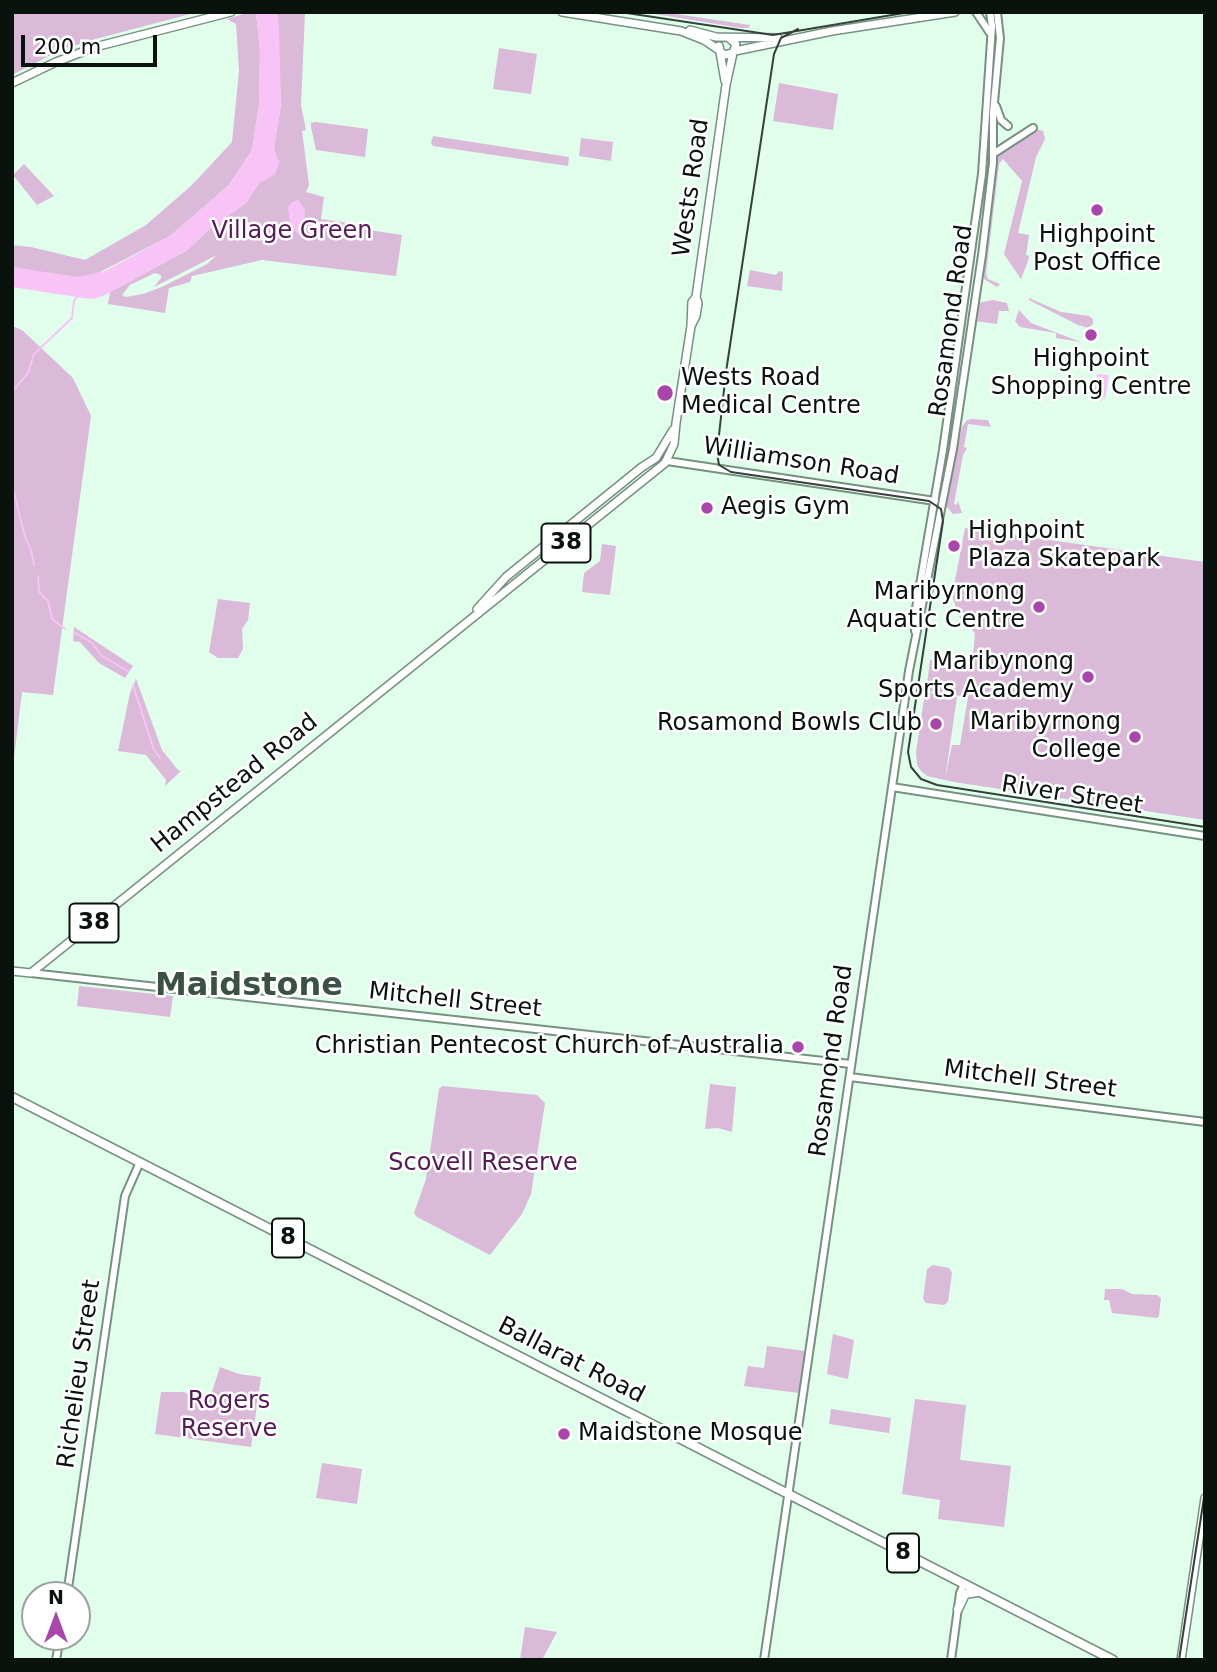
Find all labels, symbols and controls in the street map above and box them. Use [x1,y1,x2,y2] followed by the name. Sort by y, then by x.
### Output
[24,21,161,65] scale bar
[34,35,101,59] text: 200 m
[668,117,716,259] street label: Wests Road
[1089,202,1105,218] marker: Highpoint Post Office
[212,218,372,246] park label: Village Green
[1033,222,1161,278] place label: Highpoint Post Office
[924,223,980,419] street label: Rosamond Road
[1083,327,1099,343] marker: Highpoint Shopping Centre
[991,346,1191,402] place label: Highpoint Shopping Centre
[681,365,861,421] place label: Wests Road Medical Centre
[655,383,675,403] marker: Wests Road Medical Centre
[701,432,901,492] street label: Williamson Road
[721,494,850,522] place label: Aegis Gym
[699,500,715,516] marker: Aegis Gym
[968,518,1160,574] place label: Highpoint Plaza Skatepark
[542,524,590,562] road number: 38
[946,538,962,554] marker: Highpoint Plaza Skatepark
[847,579,1025,635] place label: Maribyrnong Aquatic Centre
[1031,599,1047,615] marker: Maribyrnong Aquatic Centre
[878,649,1074,705] place label: Maribynong Sports Academy
[1080,669,1096,685] marker: Maribynong Sports Academy
[146,708,324,860] street label: Hampstead Road
[970,709,1121,765] place label: Maribyrnong College
[657,710,922,738] place label: Rosamond Bowls Club
[928,716,944,732] marker: Rosamond Bowls Club
[1127,729,1143,745] marker: Maribyrnong College
[999,771,1145,821] street label: River Street
[70,904,119,942] road number: 38
[804,963,860,1159] street label: Rosamond Road
[155,968,343,1006] district label: Maidstone
[367,978,543,1024] street label: Mitchell Street
[315,1033,784,1061] place label: Christian Pentecost Church of Australia
[790,1039,806,1055] marker: Christian Pentecost Church of Australia
[942,1055,1118,1105] street label: Mitchell Street
[388,1150,578,1178] park label: Scovell Reserve
[272,1218,304,1258] road number: 8
[52,1278,108,1470] street label: Richelieu Street
[493,1312,649,1410] street label: Ballarat Road
[181,1388,277,1444] park label: Rogers Reserve
[578,1420,803,1448] place label: Maidstone Mosque
[556,1426,572,1442] marker: Maidstone Mosque
[887,1534,919,1572] road number: 8
[21,1581,91,1651] north arrow
[48,1586,64,1608] text: N

